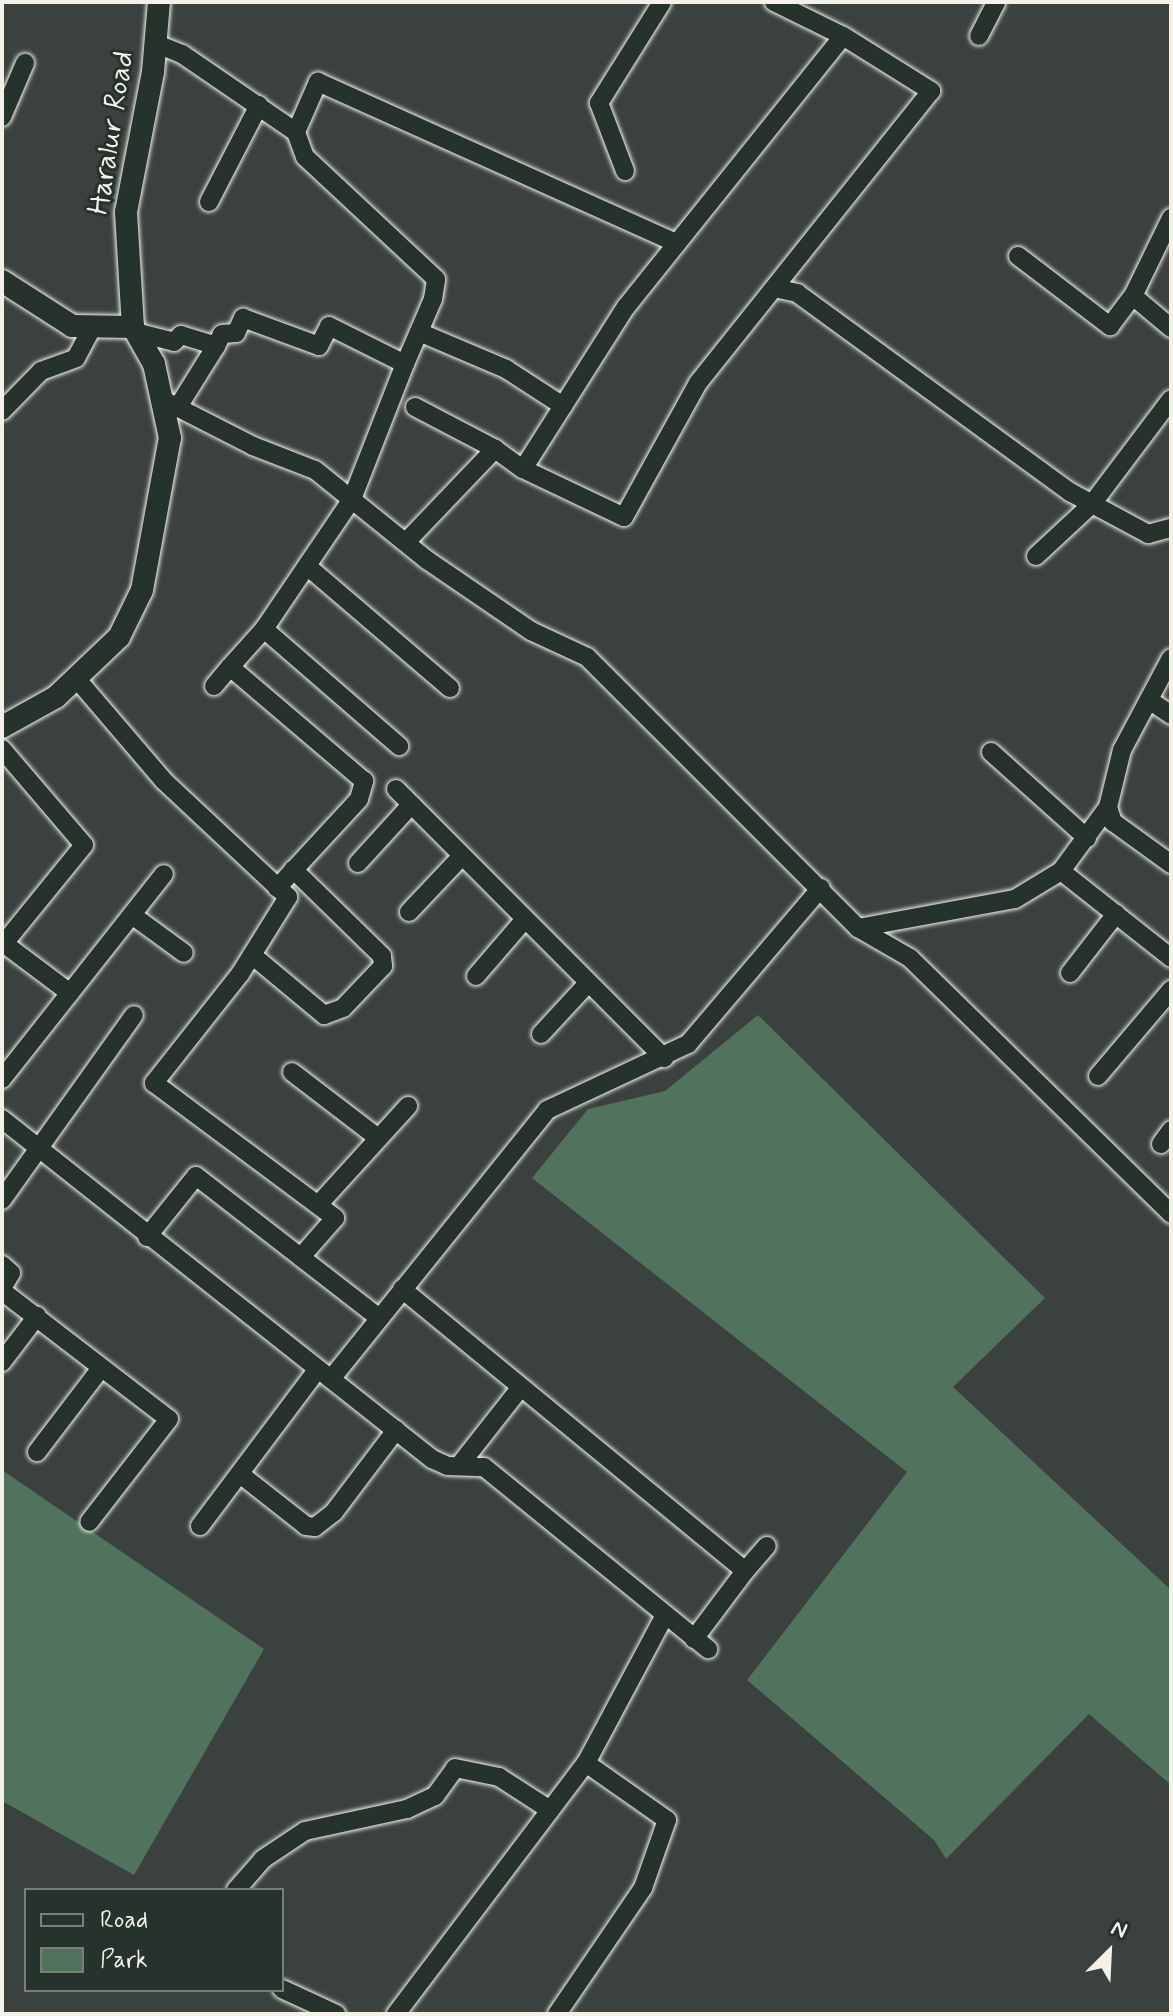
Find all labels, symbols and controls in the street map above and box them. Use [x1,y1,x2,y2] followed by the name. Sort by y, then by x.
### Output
[81,48,143,218] street label: Haralur Road
[24,1888,284,1992] legend
[100,1905,148,1936] text: Road
[1069,1912,1149,1992] north arrow
[1106,1914,1131,1946] text: N
[100,1945,148,1976] text: Park

